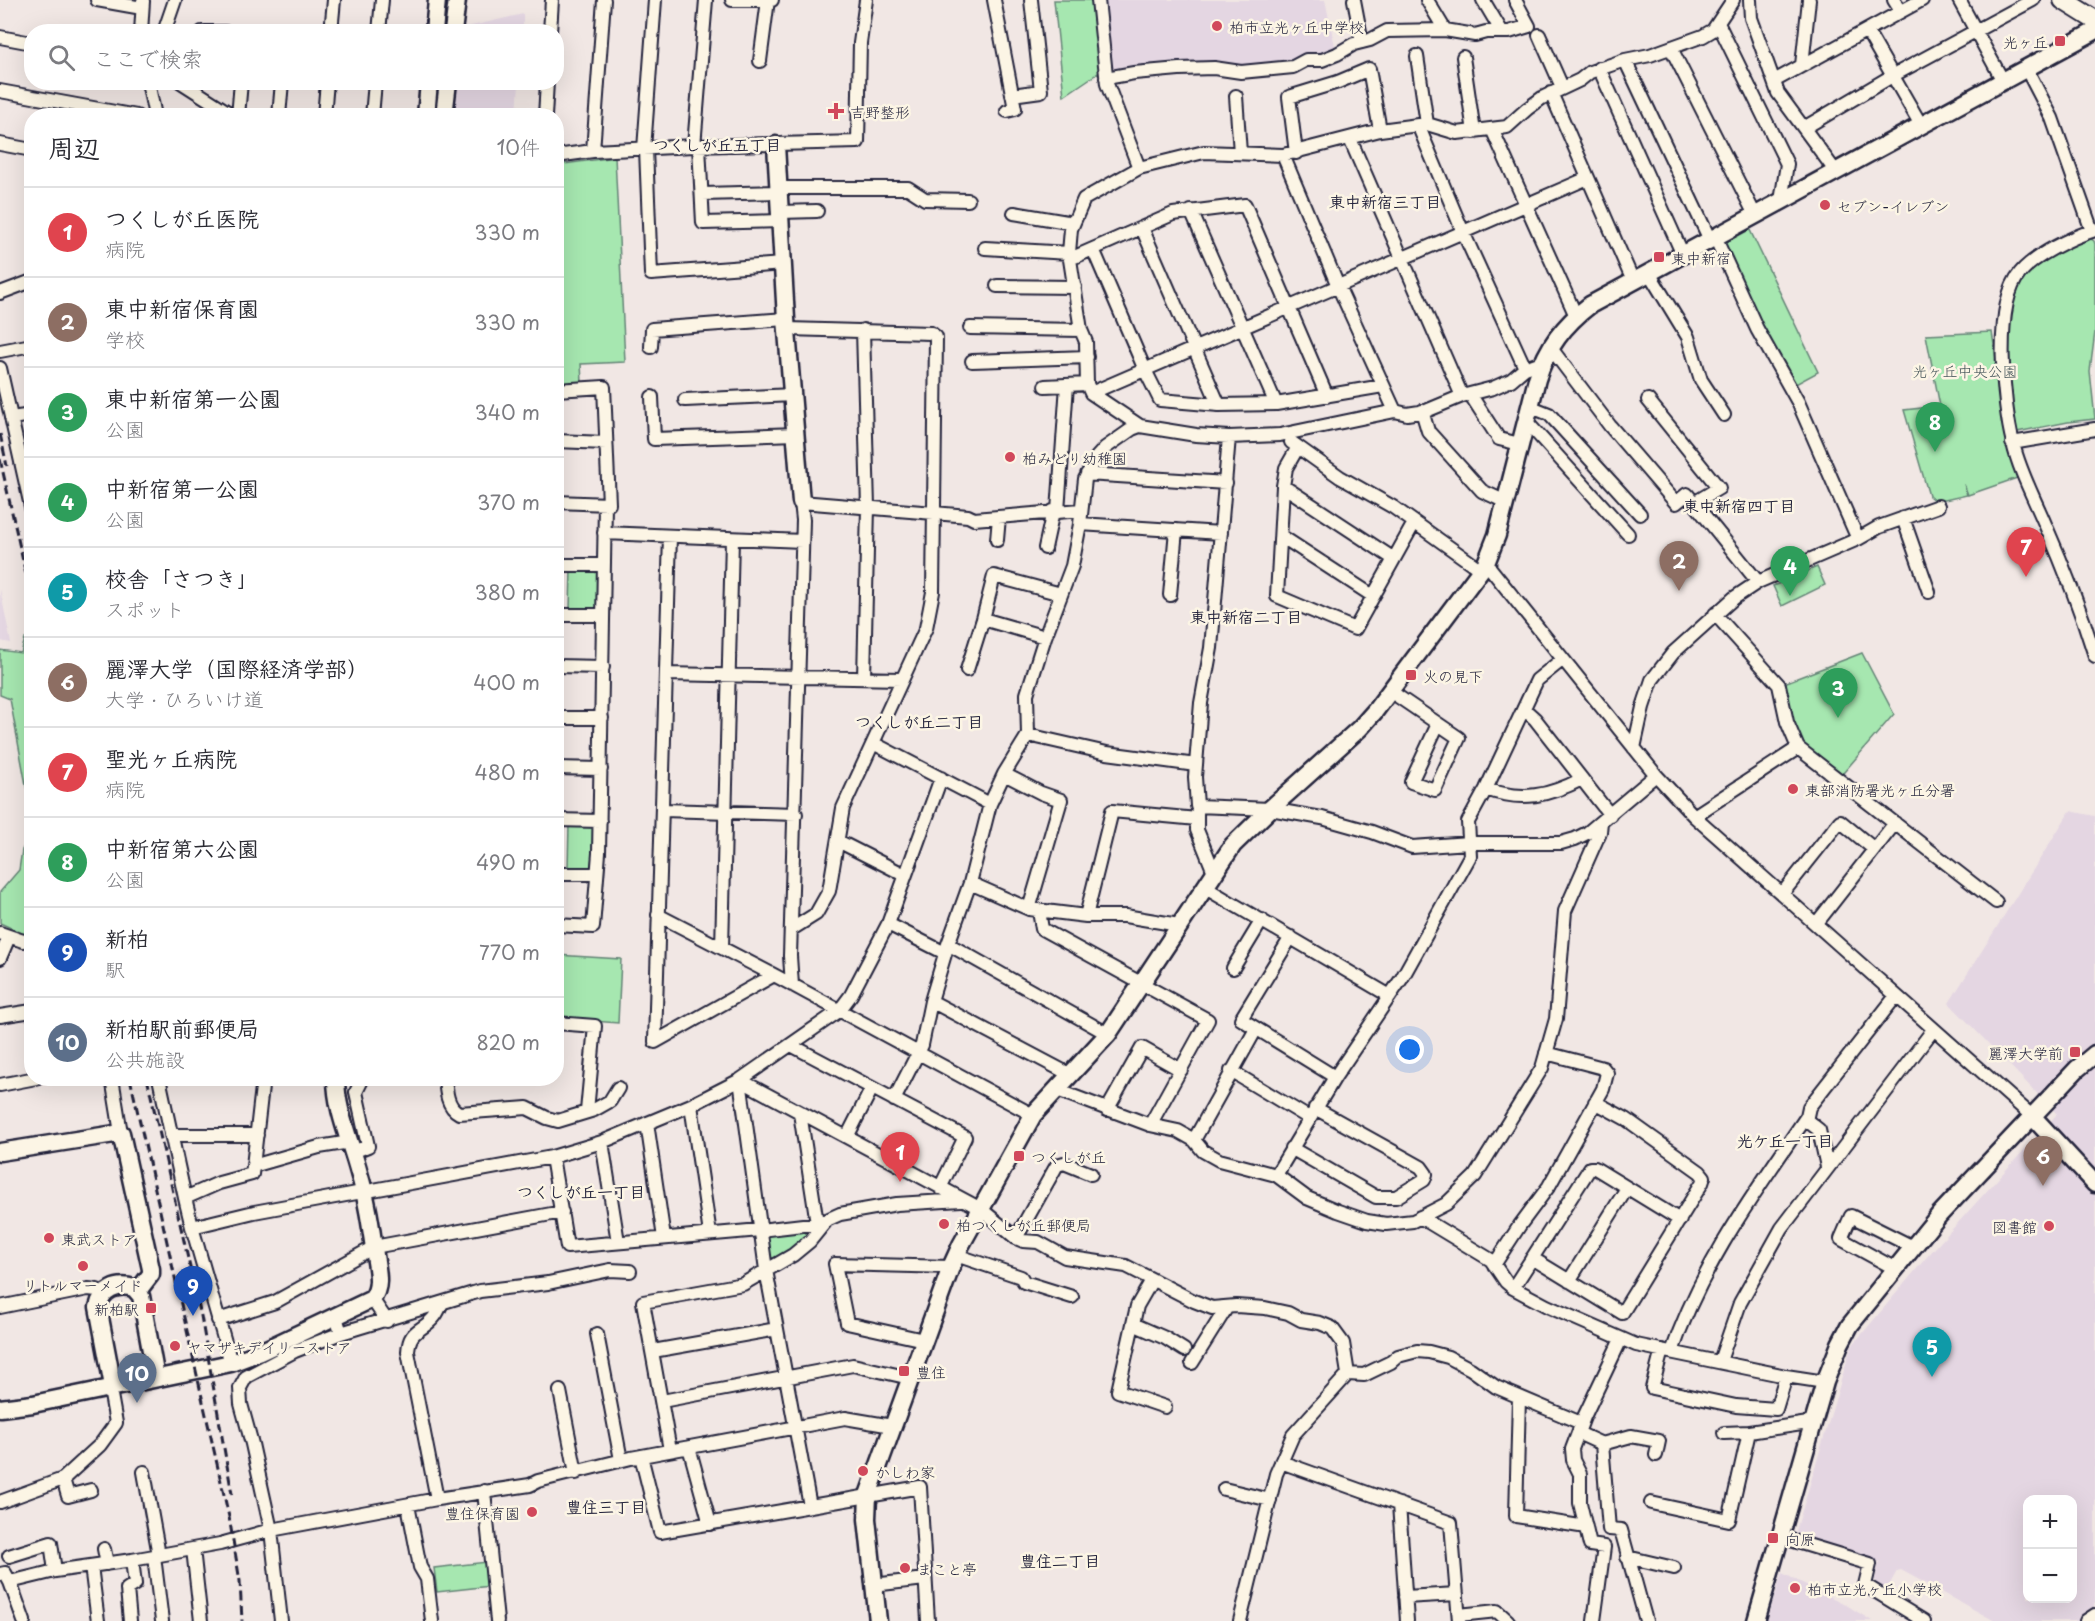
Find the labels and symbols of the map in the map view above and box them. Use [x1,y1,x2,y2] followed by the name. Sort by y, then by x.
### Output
[1229,15,1364,38] place label: 柏市立光ヶ丘中学校
[1210,19,1224,33] marker: 柏市立光ヶ丘中学校
[2003,30,2048,53] place label: 光ヶ丘
[2053,34,2067,48] marker: 光ヶ丘
[850,100,910,123] place label: 吉野整形
[827,102,845,120] marker: 吉野整形
[653,132,781,156] district label: つくしが丘五丁目
[1329,189,1441,213] district label: 東中新宿三丁目
[1837,194,1949,217] place label: セブン-イレブン
[1818,198,1832,212] marker: セブン-イレブン
[1671,246,1731,269] place label: 東中新宿
[1652,250,1666,264] marker: 東中新宿
[1912,359,2018,382] park label: 光ヶ丘中央公園
[1916,402,1954,452] pin: 8
[1022,446,1127,469] place label: 柏みどり幼稚園
[1003,450,1017,464] marker: 柏みどり幼稚園
[1683,493,1795,517] district label: 東中新宿四丁目
[2006,528,2046,577] pin: 7
[1660,542,1698,591] pin: 2
[1770,546,1810,596] pin: 4
[1190,604,1302,628] district label: 東中新宿二丁目
[1423,664,1483,687] place label: 火の見下
[1404,668,1418,682] marker: 火の見下
[1818,668,1858,718] pin: 3
[855,709,983,733] district label: つくしが丘二丁目
[1805,778,1955,801] place label: 東部消防署光ヶ丘分署
[1786,782,1800,796] marker: 東部消防署光ヶ丘分署
[1395,1035,1424,1064] your location
[1988,1041,2063,1064] place label: 麗澤大学前
[2068,1045,2082,1059] marker: 麗澤大学前
[1737,1128,1833,1152] district label: 光ケ丘一丁目
[880,1132,920,1182] pin: 1
[2024,1136,2062,1186] pin: 6
[1031,1145,1106,1168] place label: つくしが丘
[1012,1149,1026,1163] marker: つくしが丘
[517,1179,645,1203] district label: つくしが丘一丁目
[956,1213,1091,1236] place label: 柏つくしが丘郵便局
[1992,1215,2037,1238] place label: 図書館
[937,1217,951,1231] marker: 柏つくしが丘郵便局
[2042,1219,2056,1233] marker: 図書館
[61,1227,137,1250] place label: 東武ストア
[42,1231,56,1245] marker: 東武ストア
[76,1259,90,1273] marker: リトルマーメイド
[174,1266,212,1316] pin: 9
[23,1273,143,1296] place label: リトルマーメイド
[94,1297,139,1320] place label: 新柏駅
[144,1301,158,1315] marker: 新柏駅
[1912,1328,1952,1377] pin: 5
[187,1335,352,1358] place label: ヤマザキデイリーストア
[168,1339,182,1353] marker: ヤマザキデイリーストア
[118,1354,156,1403] pin: 10
[916,1360,946,1383] place label: 豊住
[897,1364,911,1378] marker: 豊住
[875,1460,935,1483] place label: かしわ家
[856,1464,870,1478] marker: かしわ家
[566,1494,646,1518] district label: 豊住三丁目
[445,1501,520,1524] place label: 豊住保育園
[525,1505,539,1519] marker: 豊住保育園
[1785,1527,1815,1550] place label: 向原
[1766,1531,1780,1545] marker: 向原
[1020,1548,1100,1572] district label: 豊住二丁目
[917,1557,977,1580] place label: まこと亭
[898,1561,912,1575] marker: まこと亭
[1807,1577,1942,1600] place label: 柏市立光ヶ丘小学校
[1788,1581,1802,1595] marker: 柏市立光ヶ丘小学校

